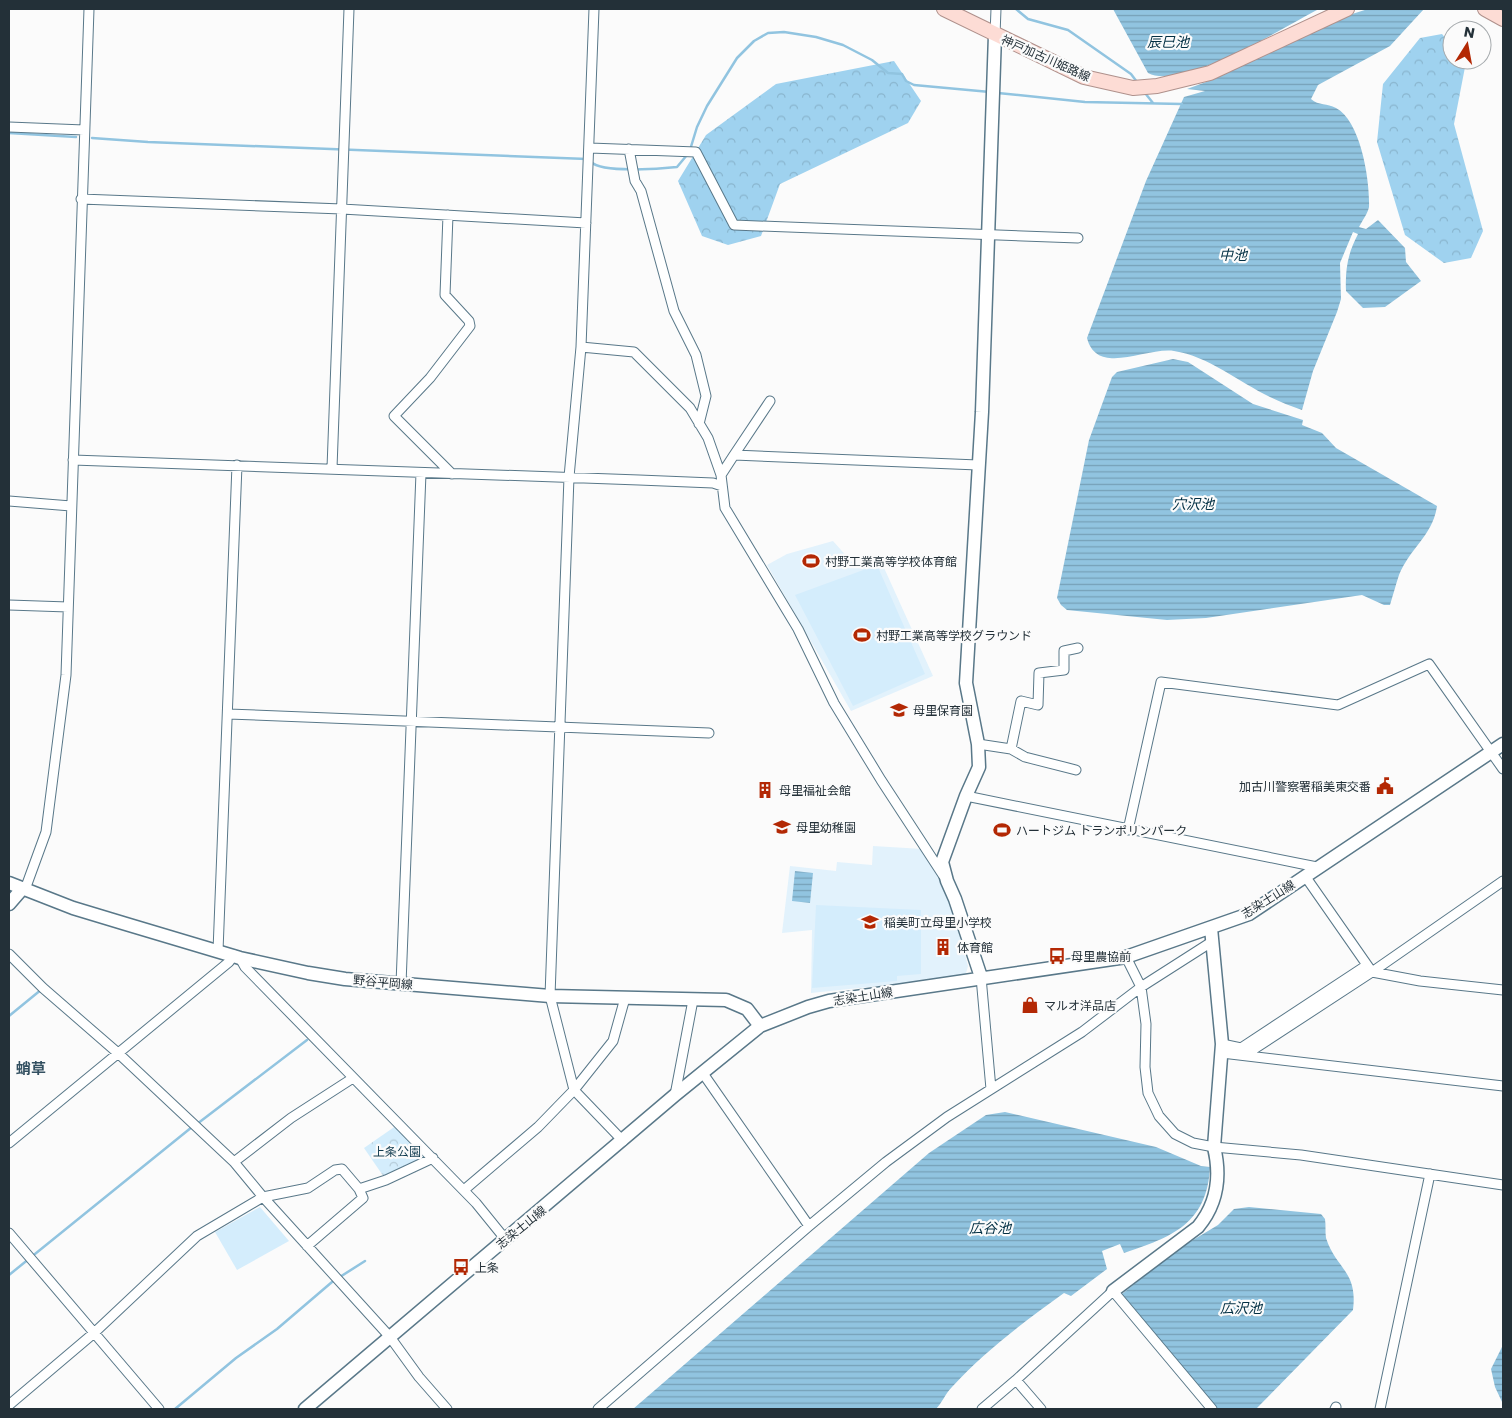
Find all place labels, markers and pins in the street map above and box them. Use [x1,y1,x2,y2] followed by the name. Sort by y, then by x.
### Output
[801,551,821,571] sports icon: 村野工業高等学校体育館
[825,553,957,570] place label: 村野工業高等学校体育館
[852,625,872,645] sports icon: 村野工業高等学校グラウンド
[876,627,1032,644] place label: 村野工業高等学校グラウンド
[889,700,909,720] school or university icon: 母里保育園
[913,702,973,719] place label: 母里保育園
[1375,776,1395,796] public building icon: 加古川警察署稲美東交番
[1239,778,1371,795] place label: 加古川警察署稲美東交番
[755,780,775,800] building icon: 母里福祉会館
[779,782,851,799] place label: 母里福祉会館
[772,817,792,837] school or university icon: 母里幼稚園
[796,819,856,836] place label: 母里幼稚園
[992,820,1012,840] sports icon: ハートジム トランポリンパーク
[1016,822,1187,839] place label: ハートジム トランポリンパーク
[860,912,880,932] school or university icon: 稲美町立母里小学校
[884,914,992,931] place label: 稲美町立母里小学校
[933,937,953,957] building icon: 体育館
[957,939,993,956] place label: 体育館
[1047,946,1067,966] bus stop icon: 母里農協前
[1071,948,1131,965] place label: 母里農協前
[1020,995,1040,1015] shop icon: マルオ洋品店
[1044,997,1116,1014] place label: マルオ洋品店
[451,1257,471,1277] bus stop icon: 上条
[475,1259,499,1276] place label: 上条

